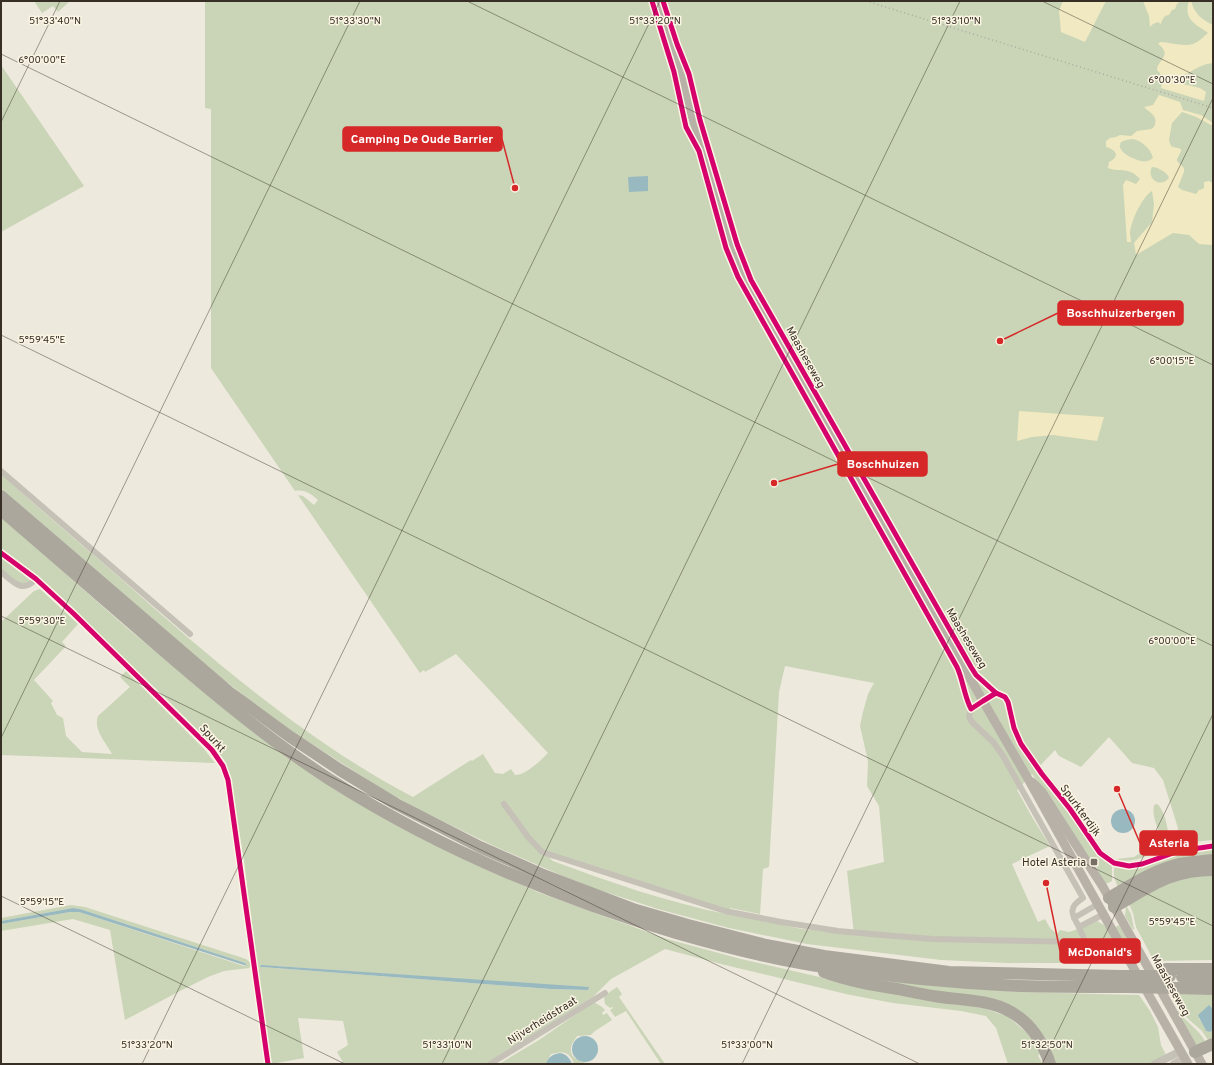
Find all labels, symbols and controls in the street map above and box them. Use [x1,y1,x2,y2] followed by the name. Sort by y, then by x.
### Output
[29,15,81,28] text: 51°33'40"N
[329,15,381,28] text: 51°33'30"N
[629,15,681,28] text: 51°33'20"N
[931,15,981,28] text: 51°33'10"N
[18,54,66,67] text: 6°00'00"E
[1148,74,1196,87] text: 6°00'30"E
[343,127,502,151] callout: Camping De Oude Barrier
[351,132,493,148] text: Camping De Oude Barrier
[1058,301,1183,325] callout: Boschhuizerbergen
[1066,306,1176,322] text: Boschhuizerbergen
[782,324,828,391] street label: Maasheseweg
[19,334,65,347] text: 5°59'45"E
[1150,355,1194,368] text: 6°00'15"E
[838,452,927,476] callout: Boschhuizen
[847,457,919,473] text: Boschhuizen
[943,606,990,671] street label: Maasheseweg
[19,615,65,628] text: 5°59'30"E
[1148,635,1196,648] text: 6°00'00"E
[196,722,229,756] street label: Spurkt
[1057,782,1104,840] street label: Spurkterdijk
[1140,831,1197,855] callout: Asteria
[1149,836,1189,852] text: Asteria
[1022,856,1086,870] place label: Hotel Asteria
[1089,857,1099,867] marker: Hotel Asteria
[20,896,64,909] text: 5°59'15"E
[1149,916,1195,929] text: 5°59'45"E
[1060,939,1140,963] callout: McDonald's
[1068,945,1132,961] text: McDonald's
[1147,952,1193,1019] street label: Maasheseweg
[505,994,580,1048] street label: Nijverheidstraat
[121,1039,173,1052] text: 51°33'20"N
[422,1039,472,1052] text: 51°33'10"N
[721,1039,773,1052] text: 51°33'00"N
[1021,1039,1073,1052] text: 51°32'50"N

